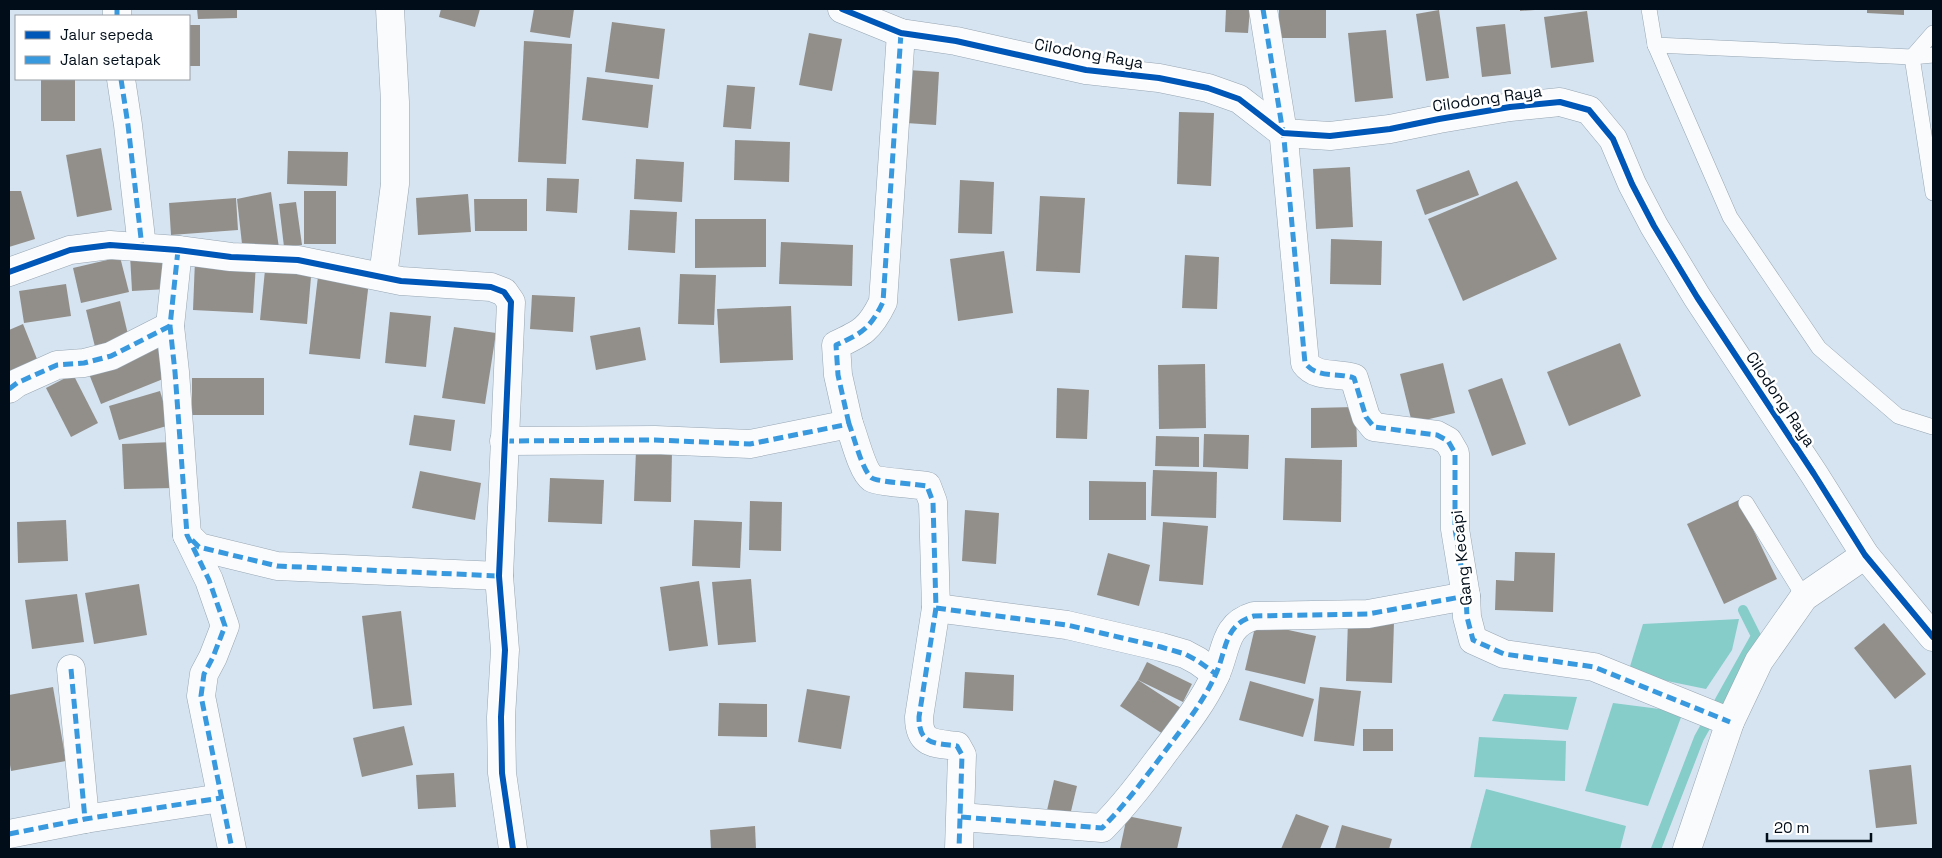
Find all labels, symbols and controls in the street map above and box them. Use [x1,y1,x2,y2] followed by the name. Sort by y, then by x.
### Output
[15,15,190,80] legend
[60,25,154,44] text: Jalur sepeda
[1033,34,1145,73] street label: Cilodong Raya
[60,50,161,69] text: Jalan setapak
[1431,80,1543,117] street label: Cilodong Raya
[1741,348,1820,451] street label: Cilodong Raya
[1446,509,1477,607] street label: Gang Kecapi
[1767,810,1871,842] scale bar
[1774,818,1809,837] text: 20 m

